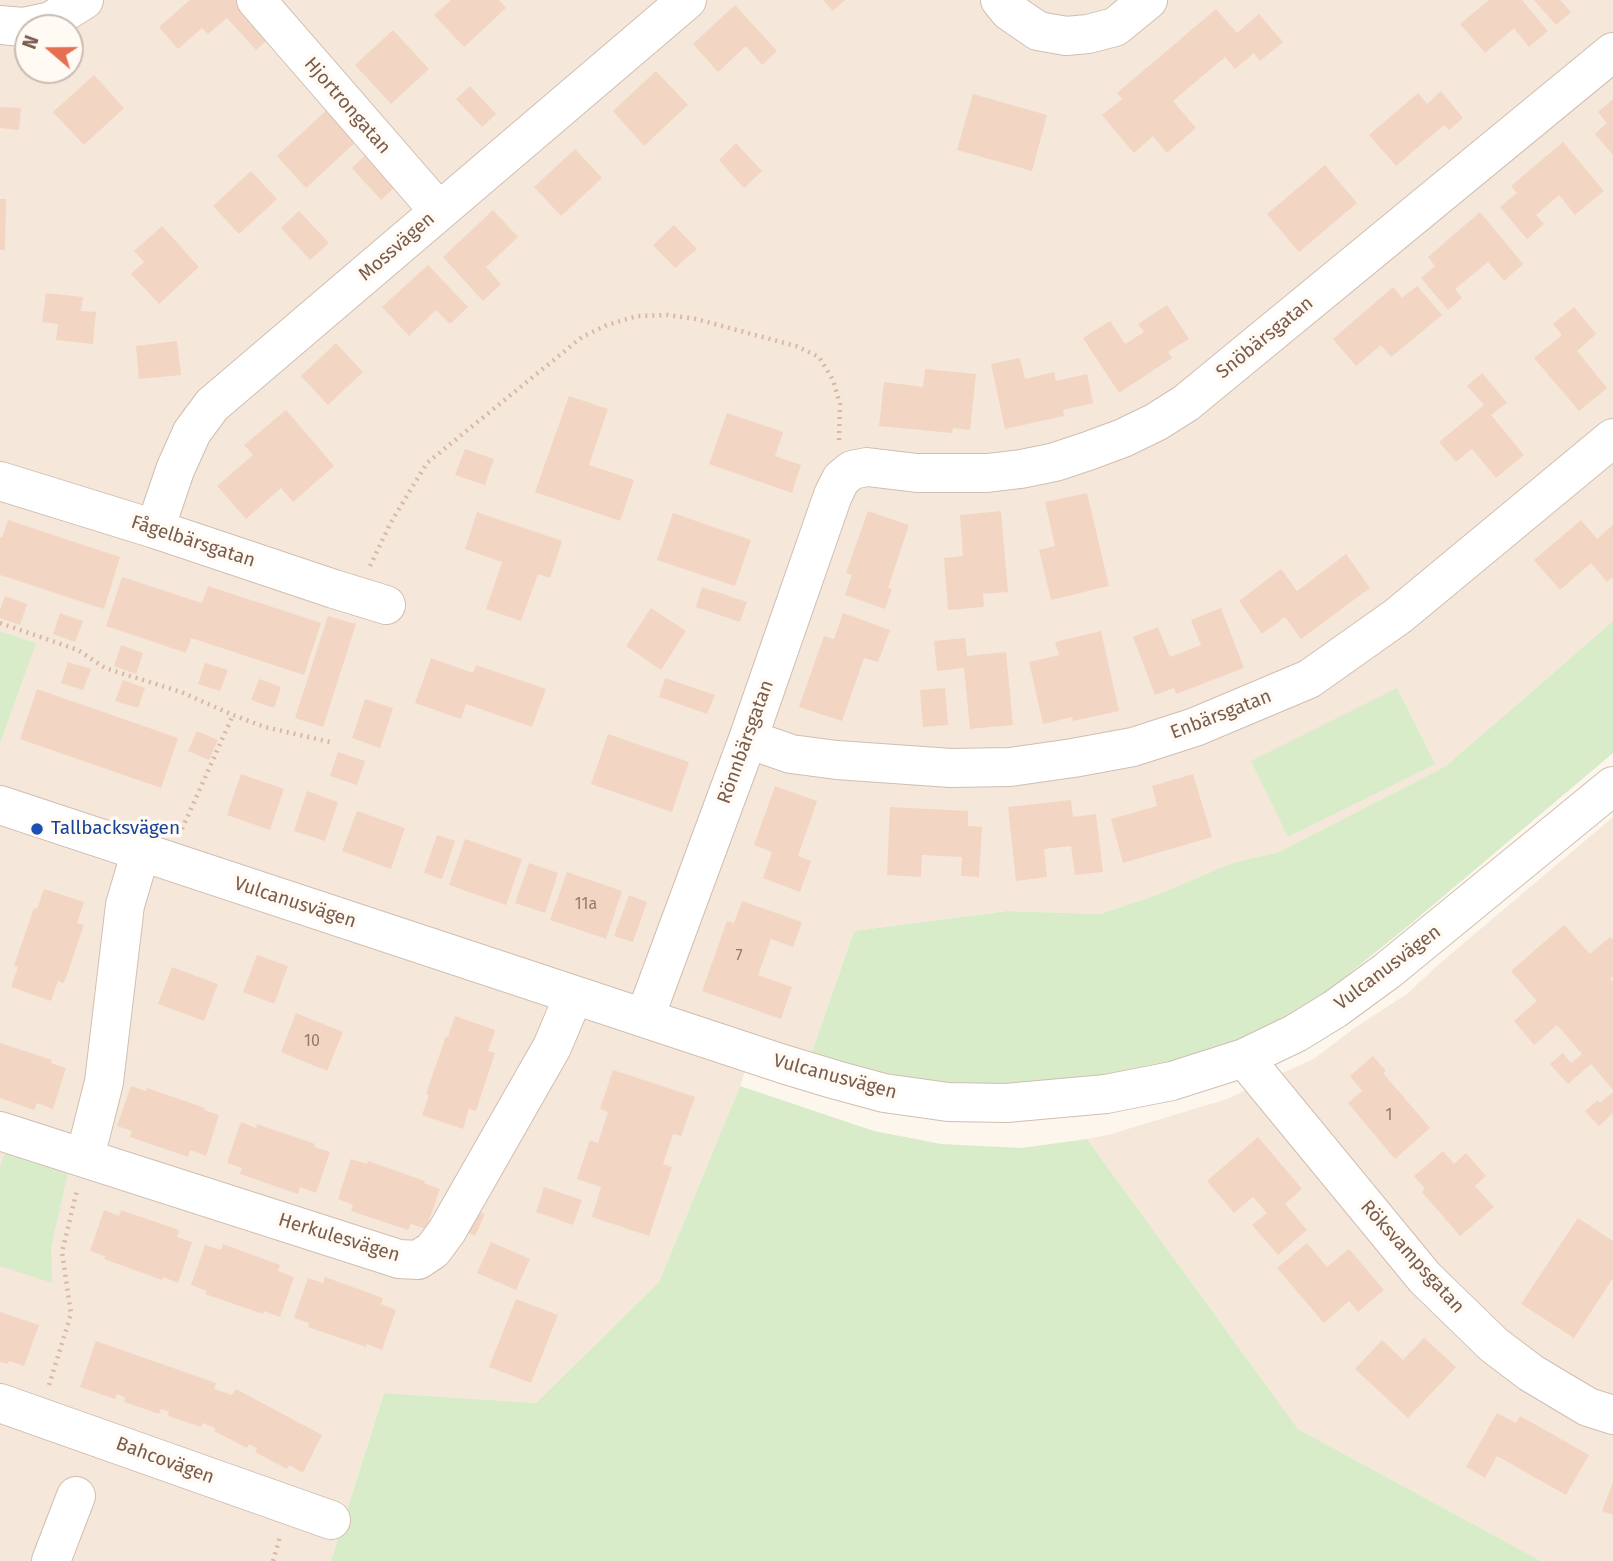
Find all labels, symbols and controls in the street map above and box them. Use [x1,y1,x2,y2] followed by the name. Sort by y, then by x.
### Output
[14,14,84,84] north arrow
[18,32,44,52] text: N
[299,53,395,159] street label: Hjortrongatan
[354,208,440,286] street label: Mossvägen
[1212,292,1318,384] street label: Snöbärsgatan
[128,511,258,573] street label: Fågelbärsgatan
[713,677,779,807] street label: Rönnbärsgatan
[1167,685,1275,745] street label: Enbärsgatan
[51,818,180,840] place label: Tallbacksvägen
[29,821,45,837] marker: Tallbacksvägen
[231,873,359,933] street label: Vulcanusvägen
[575,895,597,915] house number: 11a
[1330,921,1446,1015] street label: Vulcanusvägen
[735,947,743,967] house number: 7
[304,1032,320,1052] house number: 10
[771,1050,899,1104] street label: Vulcanusvägen
[1386,1106,1392,1126] house number: 1
[1355,1196,1469,1318] street label: Röksvampsgatan
[275,1209,403,1267] street label: Herkulesvägen
[113,1433,217,1489] street label: Bahcovägen

